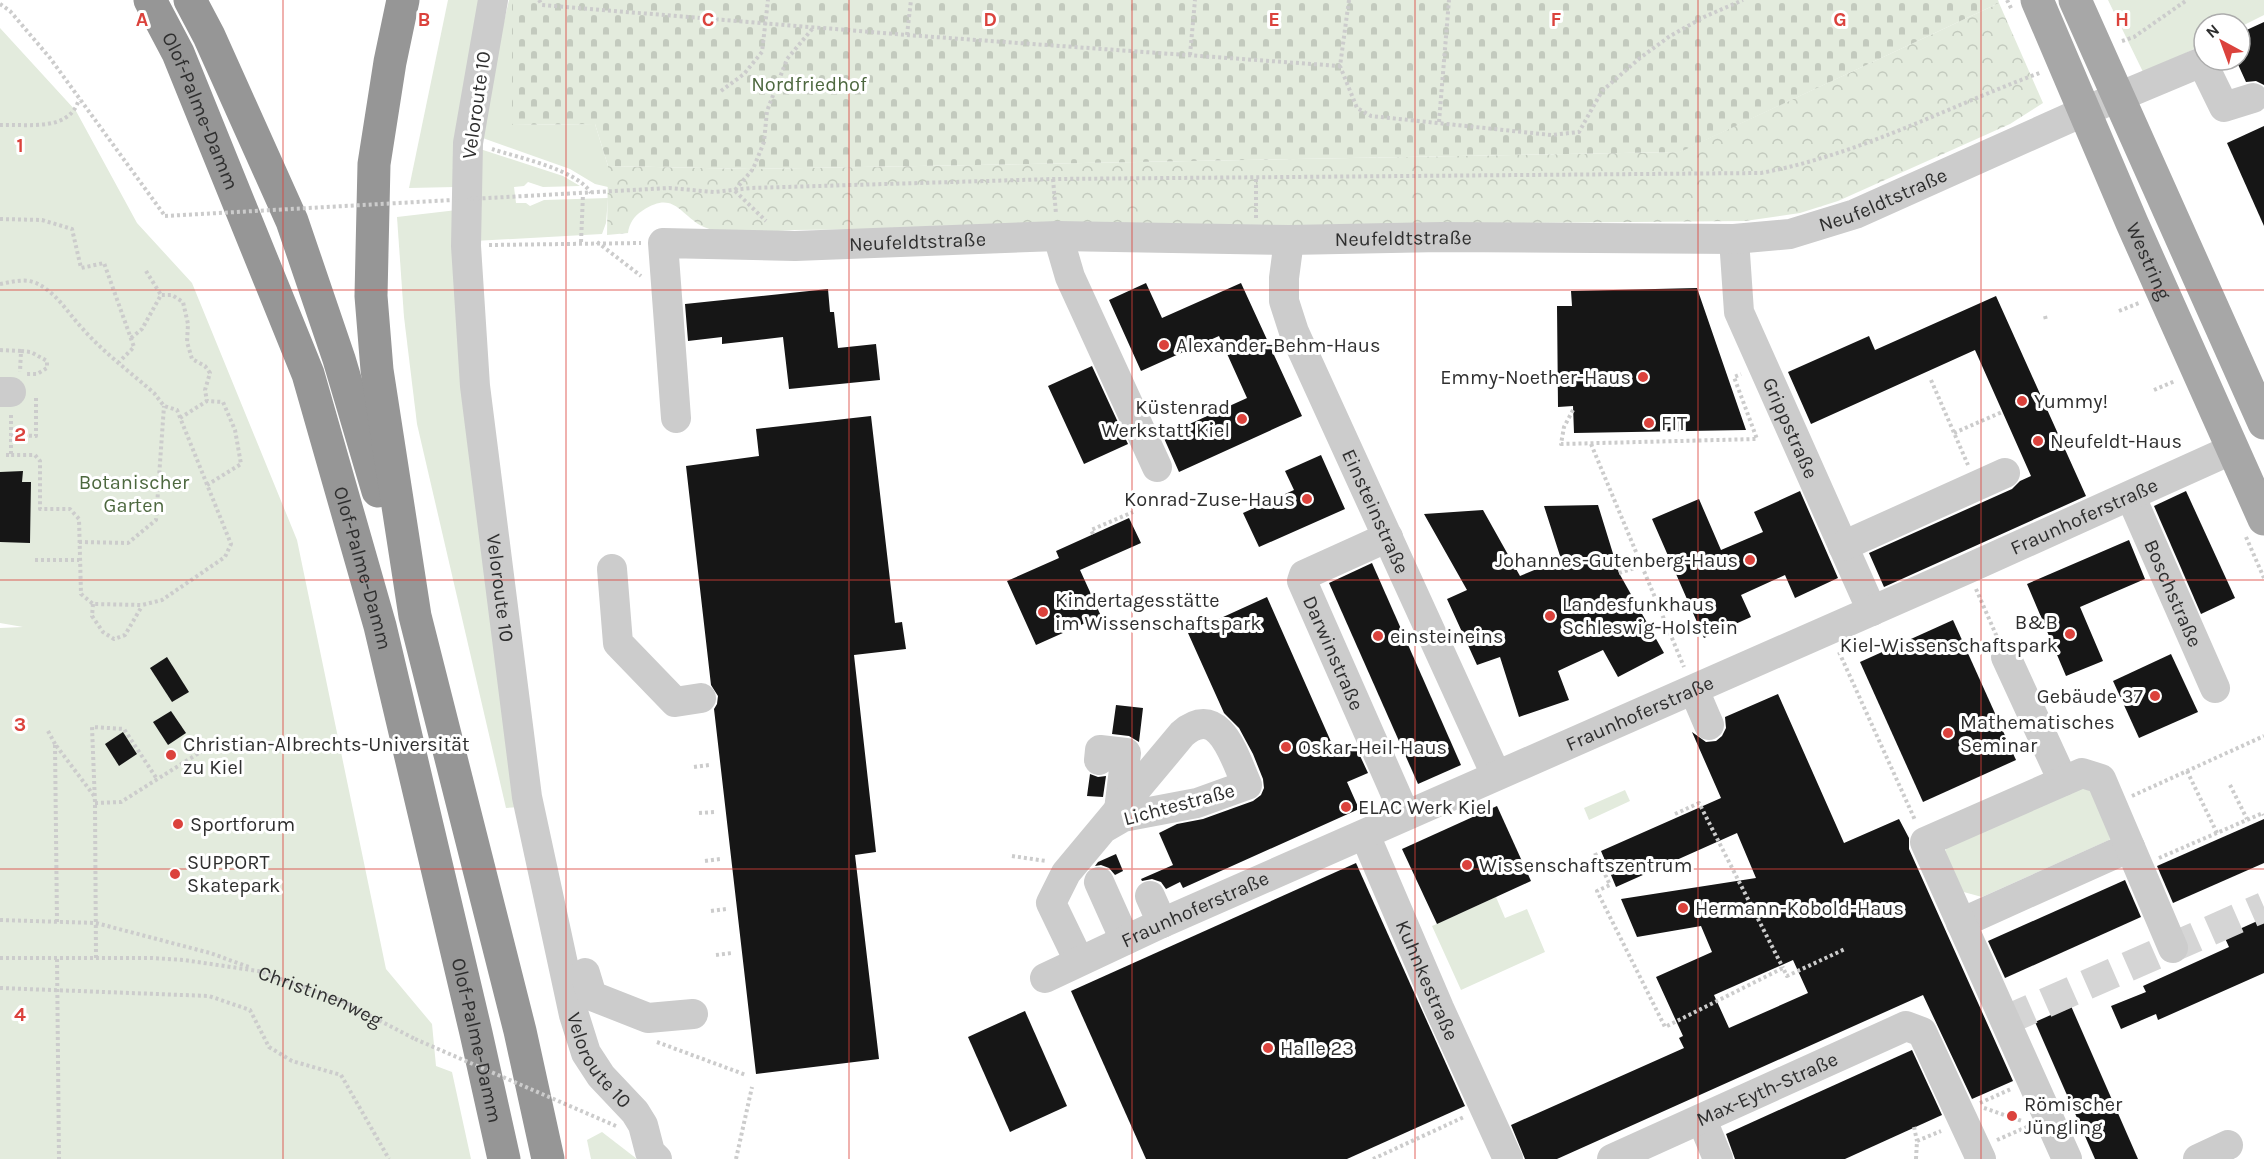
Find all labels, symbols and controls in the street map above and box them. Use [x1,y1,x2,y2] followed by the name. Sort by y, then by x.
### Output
[136,8,149,31] text: A
[418,8,430,31] text: B
[702,8,714,31] text: C
[983,8,997,31] text: D
[1268,8,1280,31] text: E
[1551,8,1562,31] text: F
[1833,8,1847,31] text: G
[2115,8,2129,31] text: H
[2192,12,2252,72] north arrow
[2202,20,2223,42] text: N
[157,28,243,193] street label: Olof-Palme-Damm
[458,50,495,160] street label: Veloroute 10
[751,73,867,96] park label: Nordfriedhof
[16,134,24,157] text: 1
[1816,163,1951,237] street label: Neufeldtstraße
[2121,219,2176,303] street label: Westring
[1334,226,1472,251] street label: Neufeldtstraße
[848,228,986,256] street label: Neufeldtstraße
[1176,334,1380,357] place label: Alexander-Behm-Haus
[1157,338,1171,352] marker: Alexander-Behm-Haus
[1440,366,1631,389] place label: Emmy-Noether-Haus
[1636,370,1650,384] marker: Emmy-Noether-Haus
[1758,374,1823,482] street label: Grippstraße
[2034,390,2108,413] place label: Yummy!
[2015,394,2029,408] marker: Yummy!
[1101,396,1230,442] place label: Küstenrad Werkstatt Kiel
[1235,412,1249,426] marker: Küstenrad Werkstatt Kiel
[1661,412,1687,435] place label: FIT
[1642,416,1656,430] marker: FIT
[14,423,26,446] text: 2
[2050,430,2182,453] place label: Neufeldt-Haus
[2031,434,2045,448] marker: Neufeldt-Haus
[1337,446,1414,578] street label: Einsteinstraße
[79,471,190,517] park label: Botanischer Garten
[2007,473,2161,560] street label: Fraunhoferstraße
[329,484,396,652] street label: Olof-Palme-Damm
[1124,488,1295,511] place label: Konrad-Zuse-Haus
[1300,492,1314,506] marker: Konrad-Zuse-Haus
[482,533,518,643] street label: Veloroute 10
[2139,536,2207,651] street label: Boschstraße
[1495,549,1738,572] place label: Johannes-Gutenberg-Haus
[1743,553,1757,567] marker: Johannes-Gutenberg-Haus
[1055,589,1262,635] place label: Kindertagesstätte im Wissenschaftspark
[1298,592,1368,714] street label: Darwinstraße
[1562,593,1738,639] place label: Landesfunkhaus Schleswig-Holstein
[1036,605,1050,619] marker: Kindertagesstätte im Wissenschaftspark
[1543,609,1557,623] marker: Landesfunkhaus Schleswig-Holstein
[1840,611,2058,657] place label: B&B Kiel-Wissenschaftspark
[1390,625,1503,648] place label: einsteineins
[2063,627,2077,641] marker: B&B Kiel-Wissenschaftspark
[1371,629,1385,643] marker: einsteineins
[1562,671,1717,756] street label: Fraunhoferstraße
[2037,685,2144,708] place label: Gebäude 37
[2148,689,2162,703] marker: Gebäude 37
[1960,711,2115,757] place label: Mathematisches Seminar
[14,713,26,736] text: 3
[1941,726,1955,740] marker: Mathematisches Seminar
[183,733,470,779] place label: Christian-Albrechts-Universität zu Kiel
[1298,736,1447,759] place label: Oskar-Heil-Haus
[1279,740,1293,754] marker: Oskar-Heil-Haus
[164,748,178,762] marker: Christian-Albrechts-Universität zu Kiel
[1121,779,1237,830] street label: Lichtestraße
[1358,796,1492,819] place label: ELAC Werk Kiel
[1339,800,1353,814] marker: ELAC Werk Kiel
[190,813,295,836] place label: Sportforum
[171,817,185,831] marker: Sportforum
[187,851,280,897] place label: SUPPORT Skatepark
[1479,854,1692,877] place label: Wissenschaftszentrum
[1460,858,1474,872] marker: Wissenschaftszentrum
[168,867,182,881] marker: SUPPORT Skatepark
[1118,867,1272,953] street label: Fraunhoferstraße
[1695,897,1904,920] place label: Hermann-Kobold-Haus
[1676,901,1690,915] marker: Hermann-Kobold-Haus
[1391,917,1463,1044] street label: Kuhnkestraße
[447,956,507,1125] street label: Olof-Palme-Damm
[255,961,386,1032] street label: Christinenweg
[14,1003,26,1026] text: 4
[562,1010,636,1113] street label: Veloroute 10
[1280,1037,1354,1060] place label: Halle 23
[1261,1041,1275,1055] marker: Halle 23
[1693,1047,1841,1131] street label: Max-Eyth-Straße
[2024,1093,2123,1139] place label: Römischer Jüngling
[2005,1109,2019,1123] marker: Römischer Jüngling

